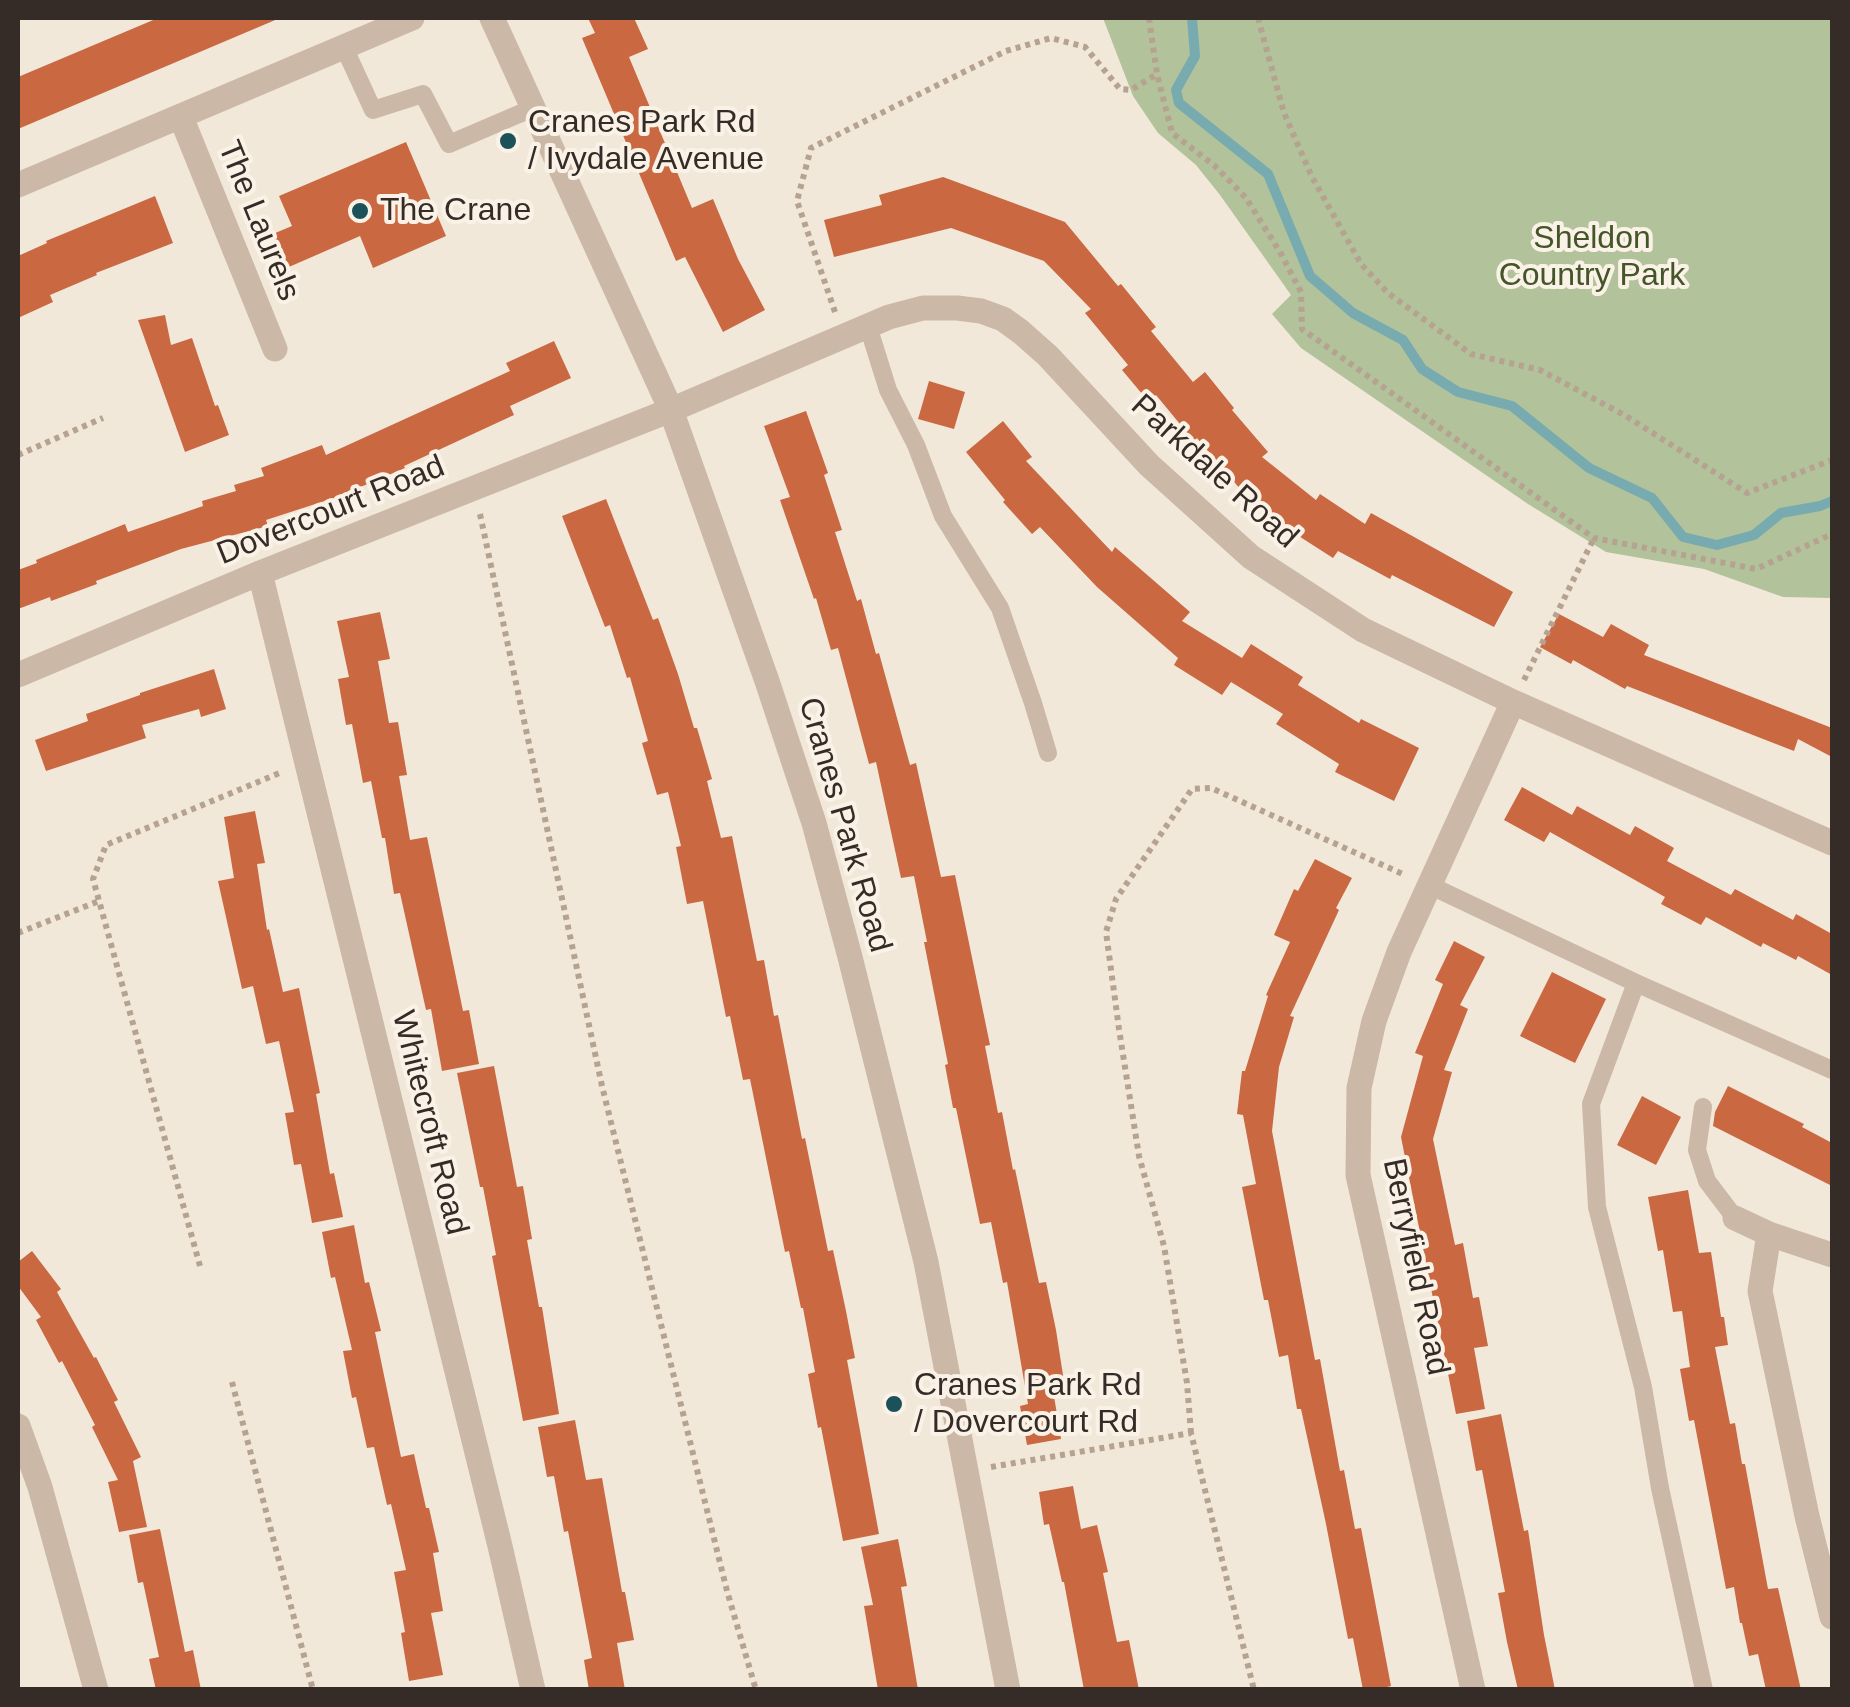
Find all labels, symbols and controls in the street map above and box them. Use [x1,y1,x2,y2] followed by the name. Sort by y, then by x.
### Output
[528,104,764,179] place label: Cranes Park Rd / Ivydale Avenue
[497,130,519,152] marker: Cranes Park Rd / Ivydale Avenue
[209,135,307,307] street label: The Laurels
[380,192,531,230] place label: The Crane
[349,200,371,222] marker: The Crane
[1499,220,1685,295] park label: Sheldon Country Park
[1122,387,1306,557] street label: Parkdale Road
[212,448,450,574] street label: Dovercourt Road
[789,693,899,957] street label: Cranes Park Road
[383,1007,475,1239] street label: Whitecroft Road
[1373,1155,1457,1379] street label: Berryfield Road
[914,1367,1142,1442] place label: Cranes Park Rd / Dovercourt Rd
[883,1393,905,1415] marker: Cranes Park Rd / Dovercourt Rd

